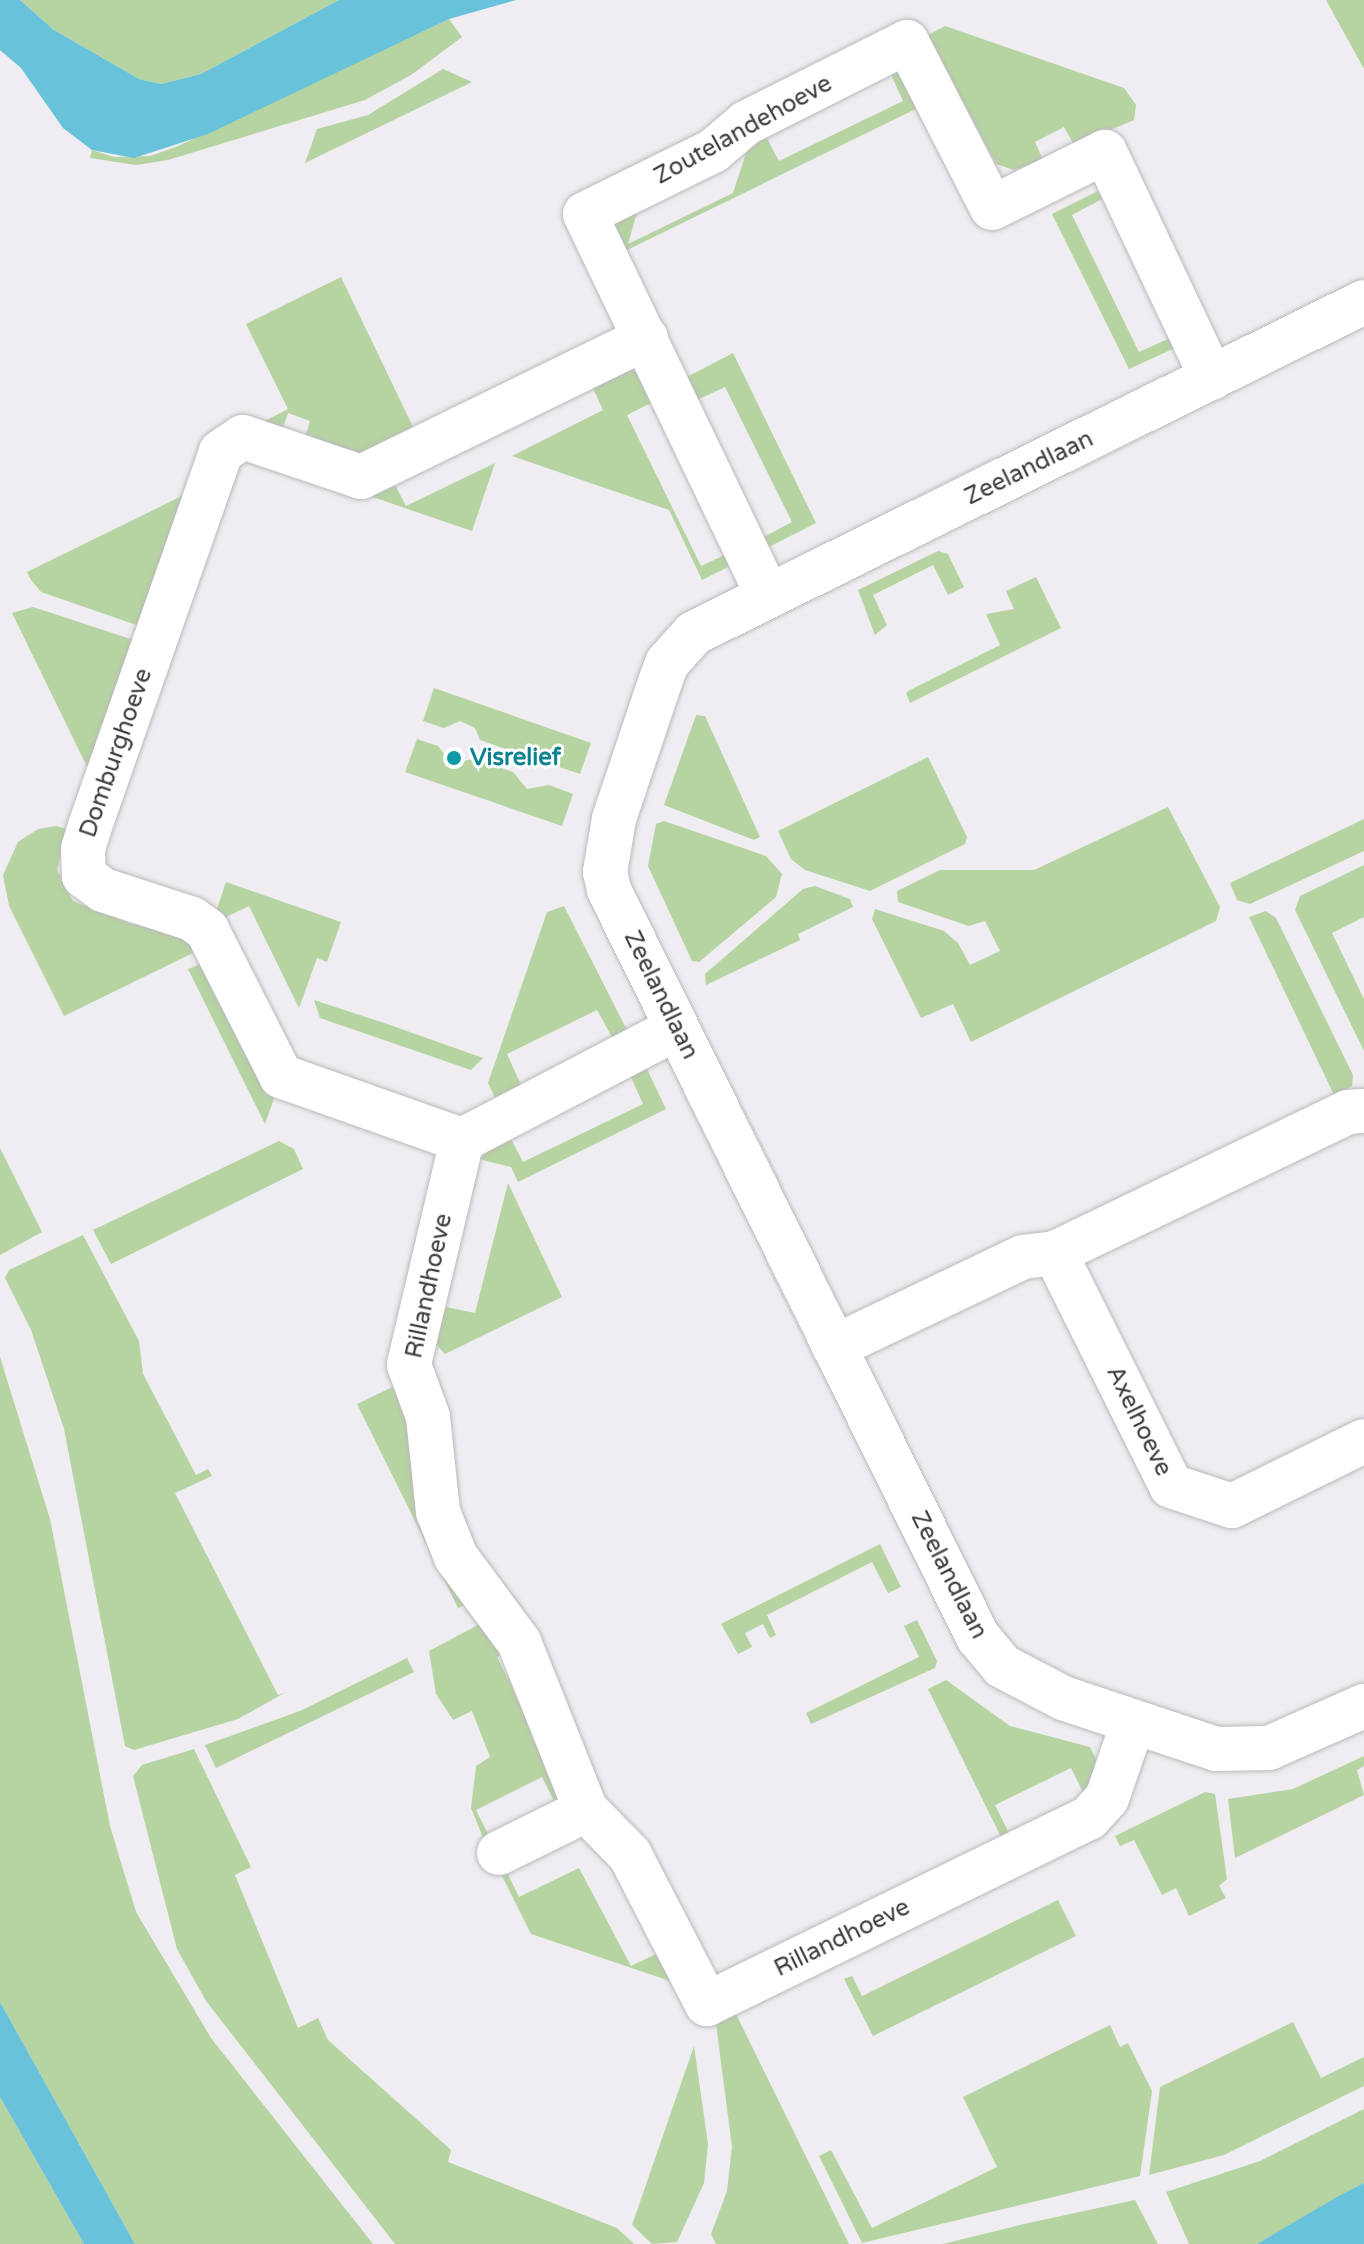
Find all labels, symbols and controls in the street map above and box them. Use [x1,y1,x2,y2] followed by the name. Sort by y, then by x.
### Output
[649,69,837,191] street label: Zoutelandehoeve
[960,425,1098,511] street label: Zeelandlaan
[74,665,158,841] street label: Domburghoeve
[470,744,561,772] place label: Visrelief
[445,749,463,767] marker: Visrelief
[618,926,704,1064] street label: Zeelandlaan
[400,1211,458,1361] street label: Rillandhoeve
[1100,1361,1178,1481] street label: Axelhoeve
[905,1506,993,1644] street label: Zeelandlaan
[770,1893,914,1983] street label: Rillandhoeve

